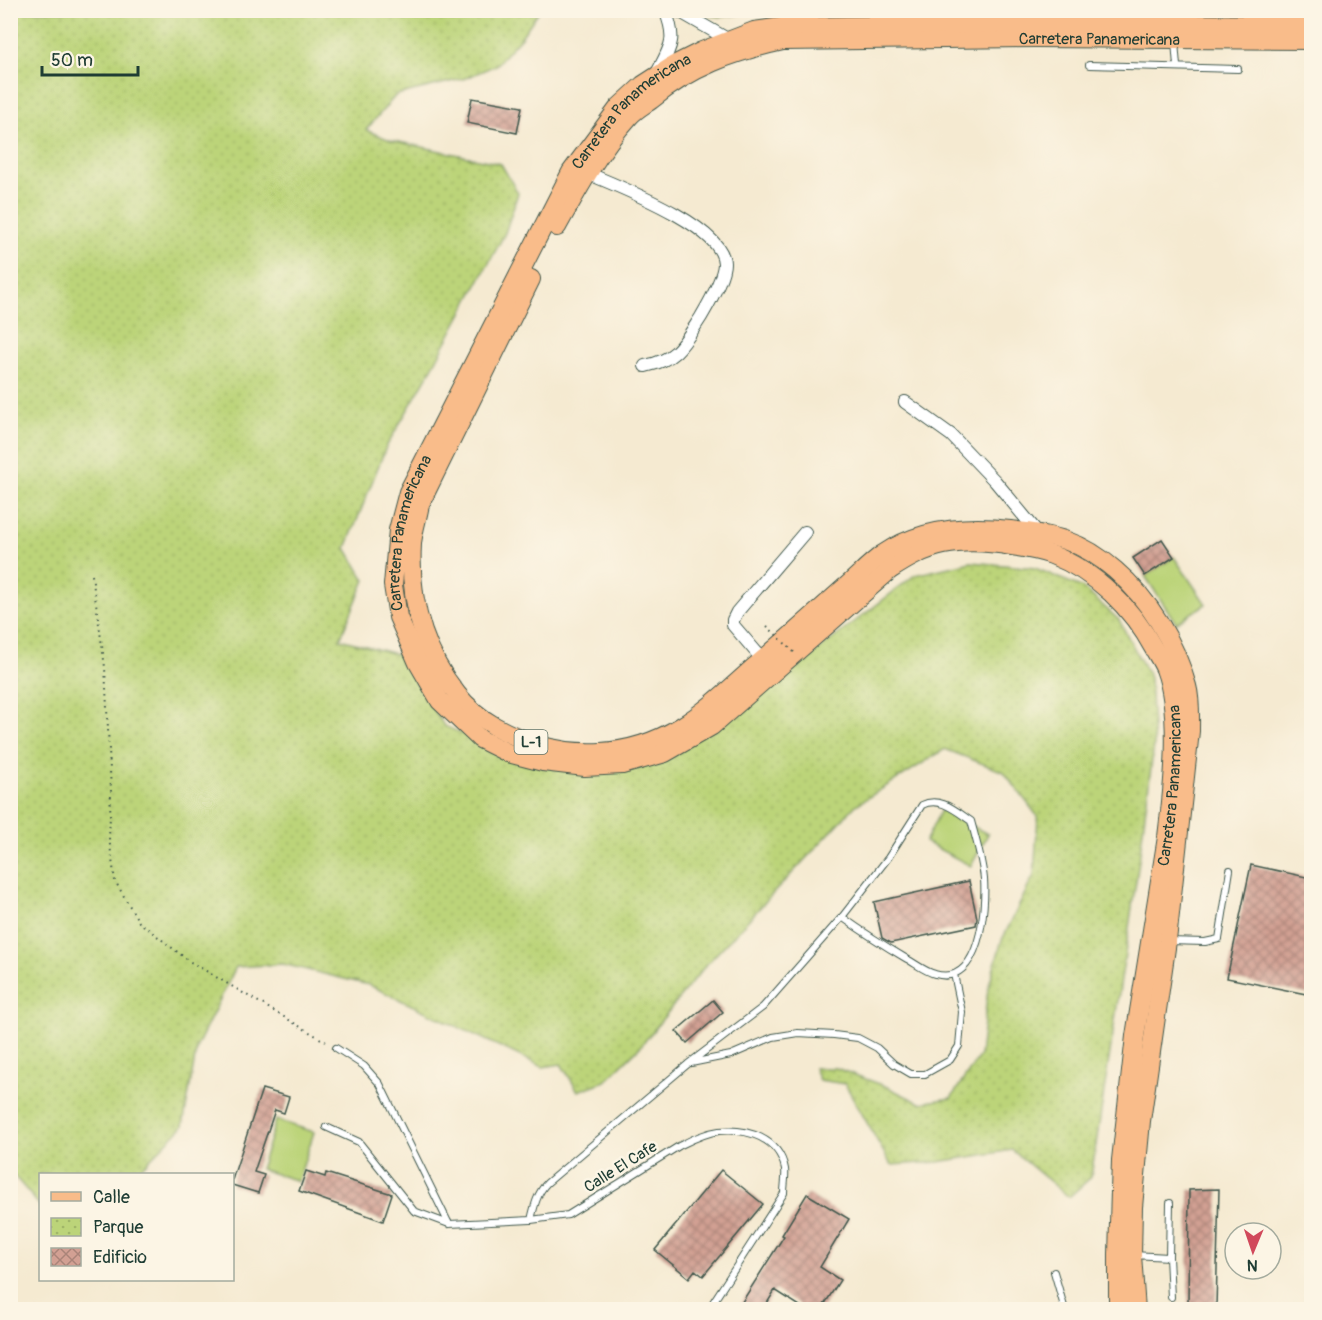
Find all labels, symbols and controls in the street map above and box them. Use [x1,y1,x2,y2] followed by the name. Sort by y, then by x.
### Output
[1018,29,1180,50] street label: Carretera Panamericana
[42,39,138,77] scale bar
[51,49,93,72] text: 50 m
[567,49,694,174] street label: Carretera Panamericana
[384,452,436,612] street label: Carretera Panamericana
[1153,704,1186,867] street label: Carretera Panamericana
[514,730,548,754] road number: L-1
[580,1136,661,1197] street label: Calle El Cafe
[39,1173,234,1281] legend
[93,1186,130,1209] text: Calle
[93,1216,143,1239] text: Parque
[1223,1221,1283,1281] north arrow
[93,1246,147,1269] text: Edificio
[1247,1255,1258,1275] text: N

